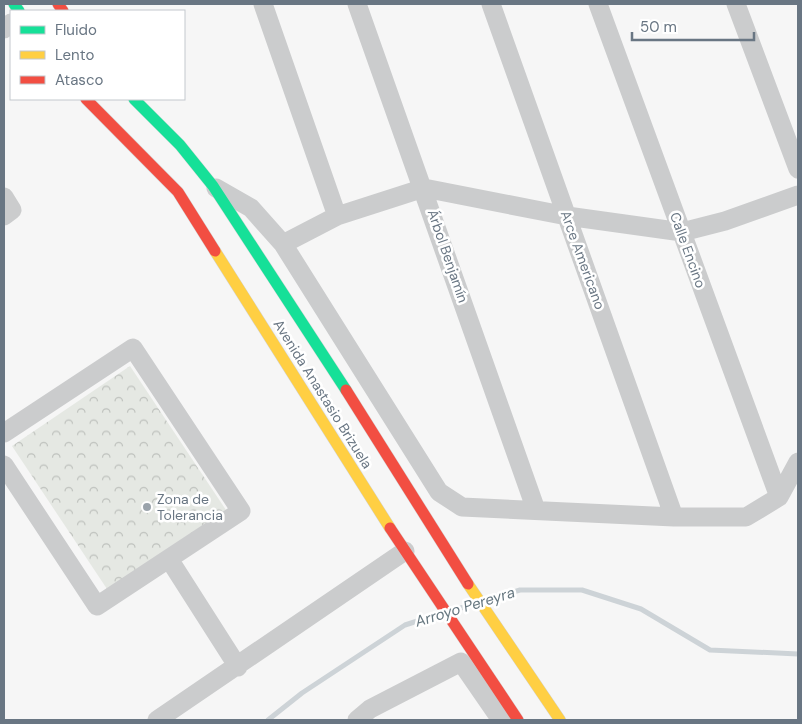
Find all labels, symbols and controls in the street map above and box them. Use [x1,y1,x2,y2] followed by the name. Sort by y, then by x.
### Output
[10,10,185,100] legend
[632,10,754,42] scale bar
[640,17,677,37] text: 50 m
[55,20,97,40] text: Fluido
[55,45,94,65] text: Lento
[55,70,103,90] text: Atasco
[424,207,472,305] street label: Árbol Benjamín
[557,208,609,312] street label: Arce Americano
[666,210,710,290] street label: Calle Encino
[270,316,376,472] street label: Avenida Anastasio Brizuela
[157,490,223,524] place label: Zona de Tolerancia
[141,501,153,513] marker: Zona de Tolerancia
[412,582,517,632] water label: Arroyo Pereyra

